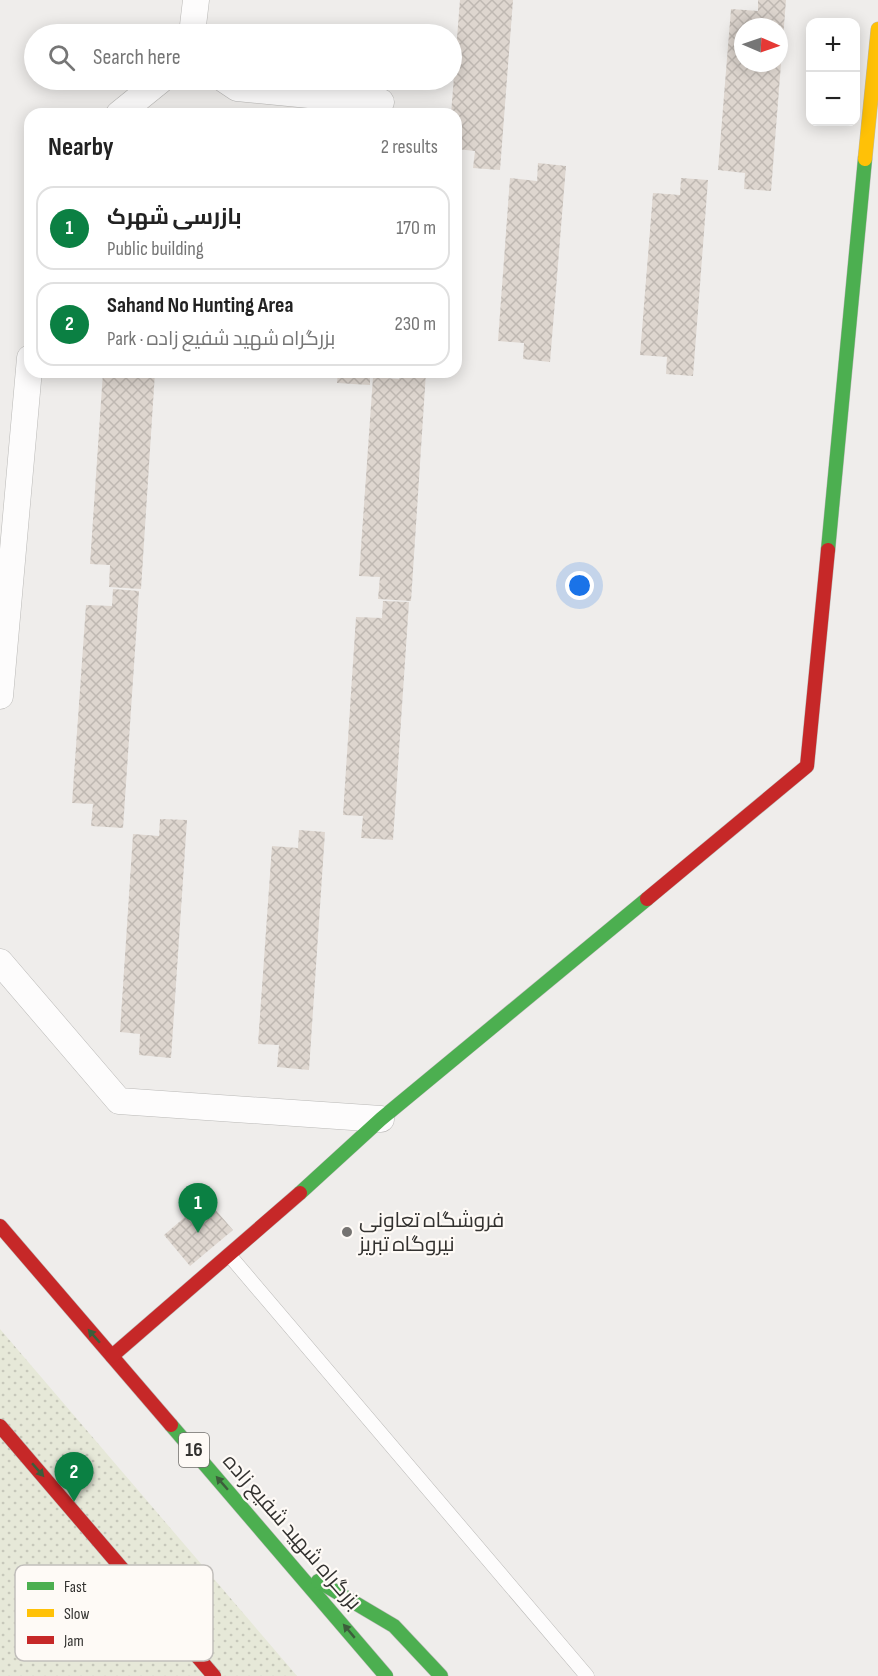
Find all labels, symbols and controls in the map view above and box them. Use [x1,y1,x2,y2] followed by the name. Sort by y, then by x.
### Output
[734,18,788,72] north arrow
[806,18,860,126] map controls
[806,18,860,72] button: +
[24,24,462,90] search box
[45,41,78,74] icon: search
[93,44,180,71] text: Search here
[806,72,860,126] button: −
[48,132,114,163] text: Nearby
[381,135,438,159] text: 2 results
[107,204,242,231] text: بازرسی شهرک
[66,216,73,240] text: 1
[396,216,436,240] text: 170 m
[107,237,204,261] text: Public building
[107,292,293,319] text: Sahand No Hunting Area
[65,312,74,336] text: 2
[394,312,436,336] text: 230 m
[107,327,335,351] text: Park · بزرگراه شهید شفیع زاده
[565,571,594,600] your location
[178,1184,218,1233] pin: 1
[358,1208,504,1257] place label: فروشگاه تعاونی نیروگاه تبریز
[340,1225,354,1239] marker: فروشگاه تعاونی نیروگاه تبریز
[88,1328,101,1344] one-way arrow
[179,1433,209,1467] road number: 16
[217,1449,366,1616] street label: بزرگراه شهید شفیع زاده
[54,1452,94,1502] pin: 2
[31,1462,44,1477] one-way arrow
[216,1476,229,1491] one-way arrow
[15,1565,213,1661] legend
[64,1578,87,1597] text: Fast
[64,1605,89,1624] text: Slow
[342,1623,355,1639] one-way arrow
[63,1632,84,1651] text: Jam

